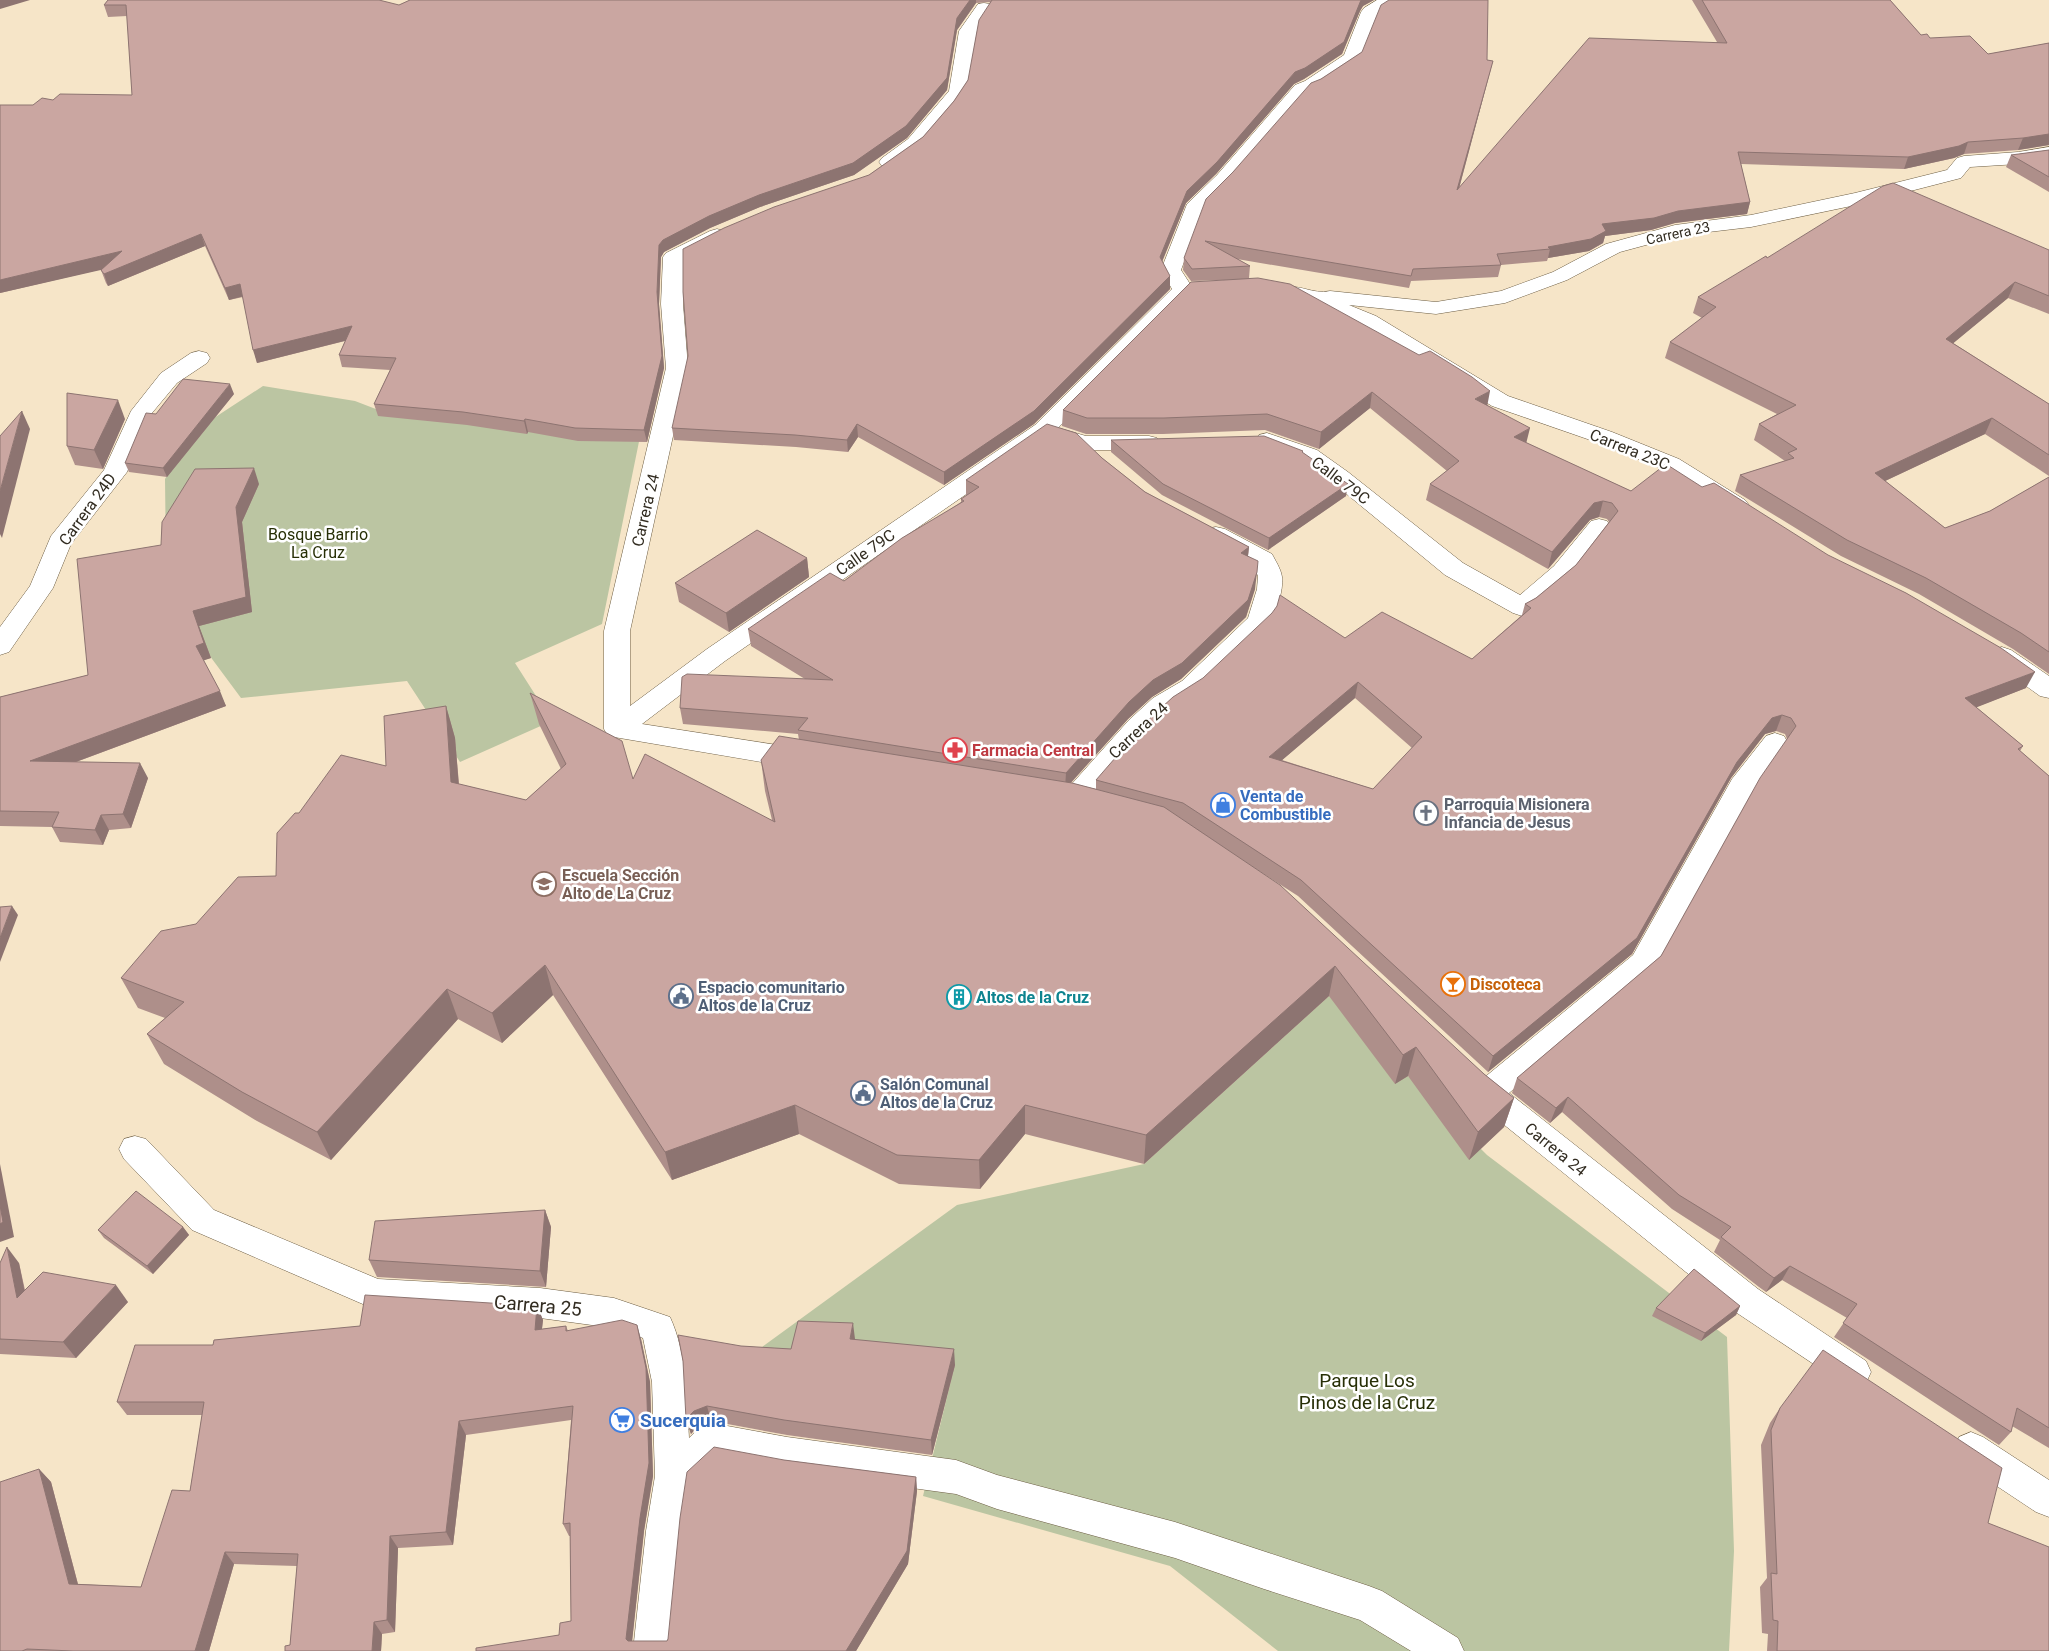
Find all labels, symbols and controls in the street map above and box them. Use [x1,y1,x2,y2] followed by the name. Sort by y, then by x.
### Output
[1645,218,1711,248] street label: Carrera 23
[1587,425,1673,474] street label: Carrera 23C
[1308,452,1373,508] street label: Calle 79C
[55,470,120,549] street label: Carrera 24D
[628,472,663,548] street label: Carrera 24
[268,525,368,562] park label: Bosque Barrio La Cruz
[832,525,898,580] street label: Calle 79C
[1105,698,1172,763] street label: Carrera 24
[942,737,968,763] pharmacy icon: Farmacia Central
[972,741,1094,760] place label: Farmacia Central
[1240,787,1331,824] place label: Venta de Combustible
[1210,792,1236,818] shop icon: Venta de Combustible
[1444,795,1590,832] place label: Parroquia Misionera Infancia de Jesus
[1413,800,1439,826] church icon: Parroquia Misionera Infancia de Jesus
[562,866,679,903] place label: Escuela Sección Alto de La Cruz
[531,871,557,897] school or university icon: Escuela Sección Alto de La Cruz
[1440,971,1466,997] bar icon: Discoteca
[1470,975,1542,994] place label: Discoteca
[698,978,845,1015] place label: Espacio comunitario Altos de la Cruz
[668,983,694,1009] public building icon: Espacio comunitario Altos de la Cruz
[946,984,972,1010] building icon: Altos de la Cruz
[976,988,1089,1007] place label: Altos de la Cruz
[880,1075,993,1112] place label: Salón Comunal Altos de la Cruz
[850,1080,876,1106] public building icon: Salón Comunal Altos de la Cruz
[1521,1119,1590,1180] street label: Carrera 24
[493,1290,583,1321] street label: Carrera 25
[1299,1369,1435,1414] park label: Parque Los Pinos de la Cruz
[609,1407,635,1433] supermarket icon: Sucerquia
[640,1409,726,1432] place label: Sucerquia

